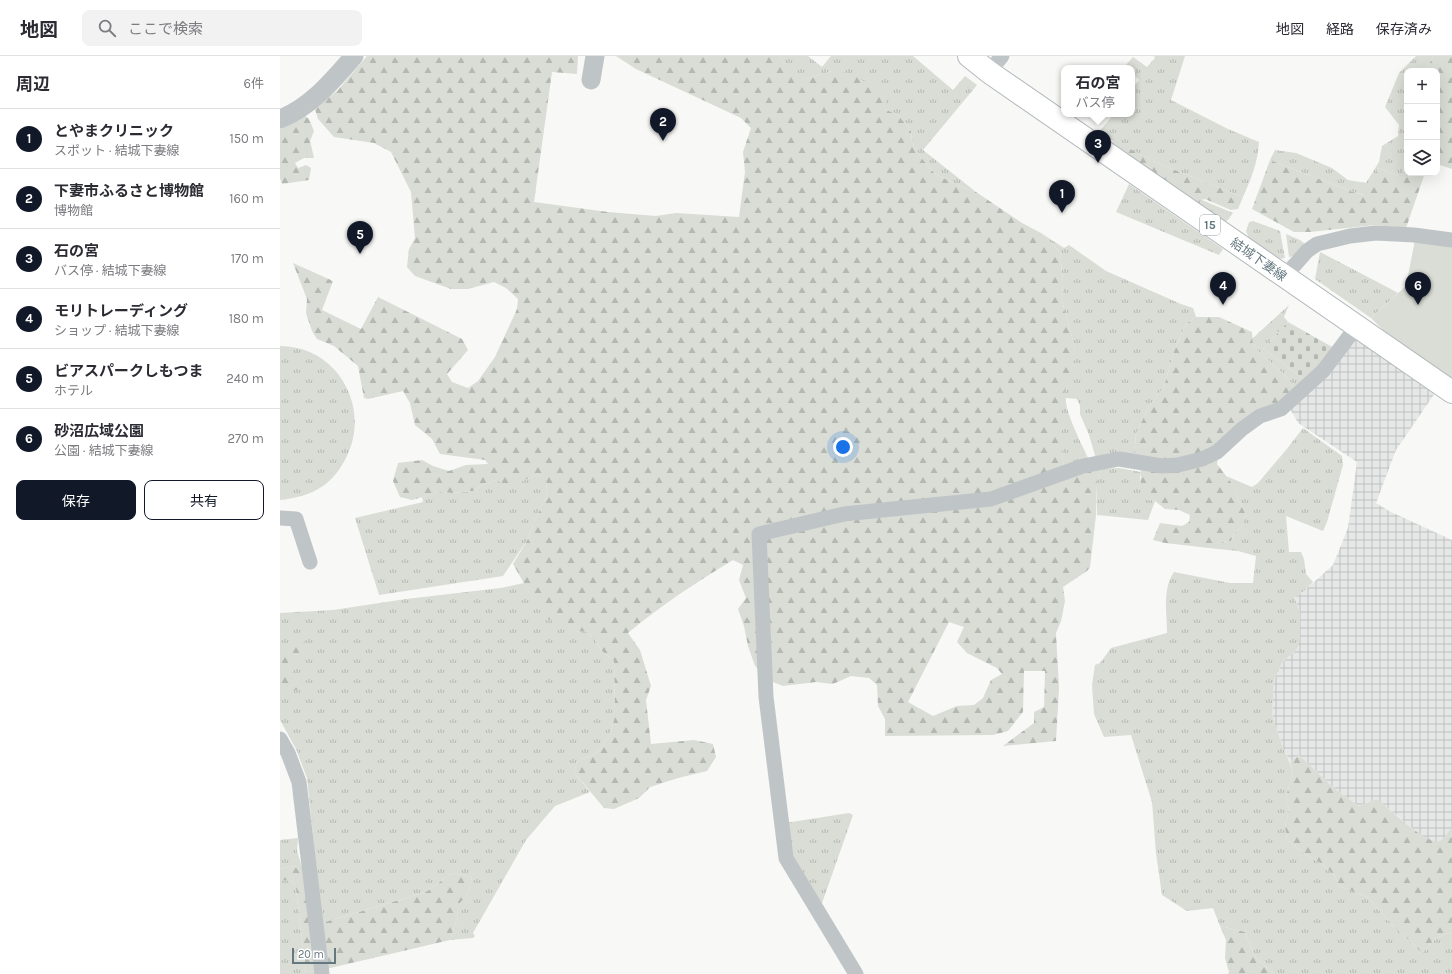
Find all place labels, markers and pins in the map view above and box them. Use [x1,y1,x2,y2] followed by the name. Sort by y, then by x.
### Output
[650,108,676,141] pin: 2
[1085,130,1111,163] pin: 3
[1049,180,1075,213] pin: 1
[347,221,373,254] pin: 5
[1210,272,1236,305] pin: 4
[1405,272,1431,305] pin: 6

